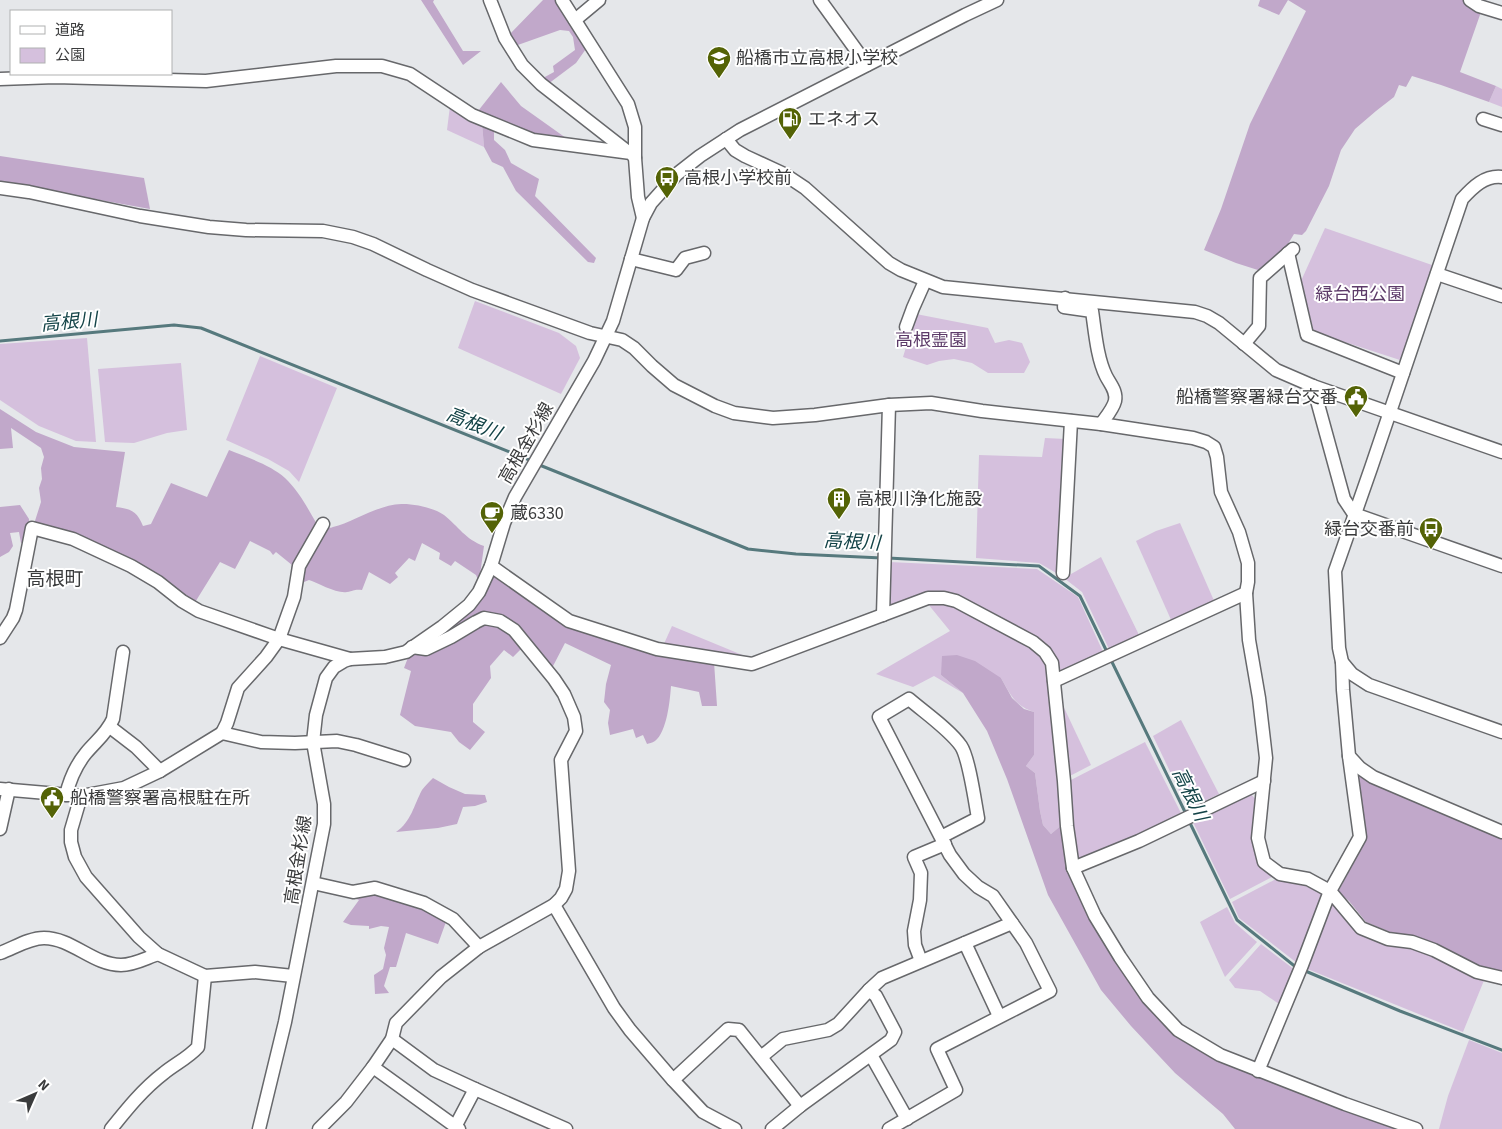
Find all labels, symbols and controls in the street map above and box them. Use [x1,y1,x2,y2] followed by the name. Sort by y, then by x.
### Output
[10,10,172,75] legend
[55,20,85,41] text: 道路
[55,45,85,66] text: 公園
[706,45,732,79] school or university icon: 船橋市立高根小学校
[736,46,898,71] place label: 船橋市立高根小学校
[777,106,803,140] fuel station icon: エネオス
[808,107,880,132] place label: エネオス
[654,165,680,199] bus stop icon: 高根小学校前
[684,166,792,191] place label: 高根小学校前
[1315,282,1405,307] park label: 緑台西公園
[40,306,101,338] water label: 高根川
[895,328,967,353] park label: 高根霊園
[1343,384,1369,418] public building icon: 船橋警察署緑台交番
[1176,385,1338,410] place label: 船橋警察署緑台交番
[493,398,560,488] street label: 高根金杉線
[442,401,507,448] water label: 高根川
[826,486,852,520] building icon: 高根川浄化施設
[856,487,982,512] place label: 高根川浄化施設
[479,500,505,534] cafe icon: 蔵6330
[510,501,564,526] place label: 蔵6330
[1418,516,1444,550] bus stop icon: 緑台交番前
[1324,517,1414,542] place label: 緑台交番前
[823,528,883,558] water label: 高根川
[26,566,84,593] district label: 高根町
[1165,763,1215,828] water label: 高根川
[39,785,65,819] public building icon: 船橋警察署高根駐在所
[70,786,250,811] place label: 船橋警察署高根駐在所
[279,814,318,906] street label: 高根金杉線
[10,1069,60,1119] north arrow
[33,1075,54,1096] text: N

